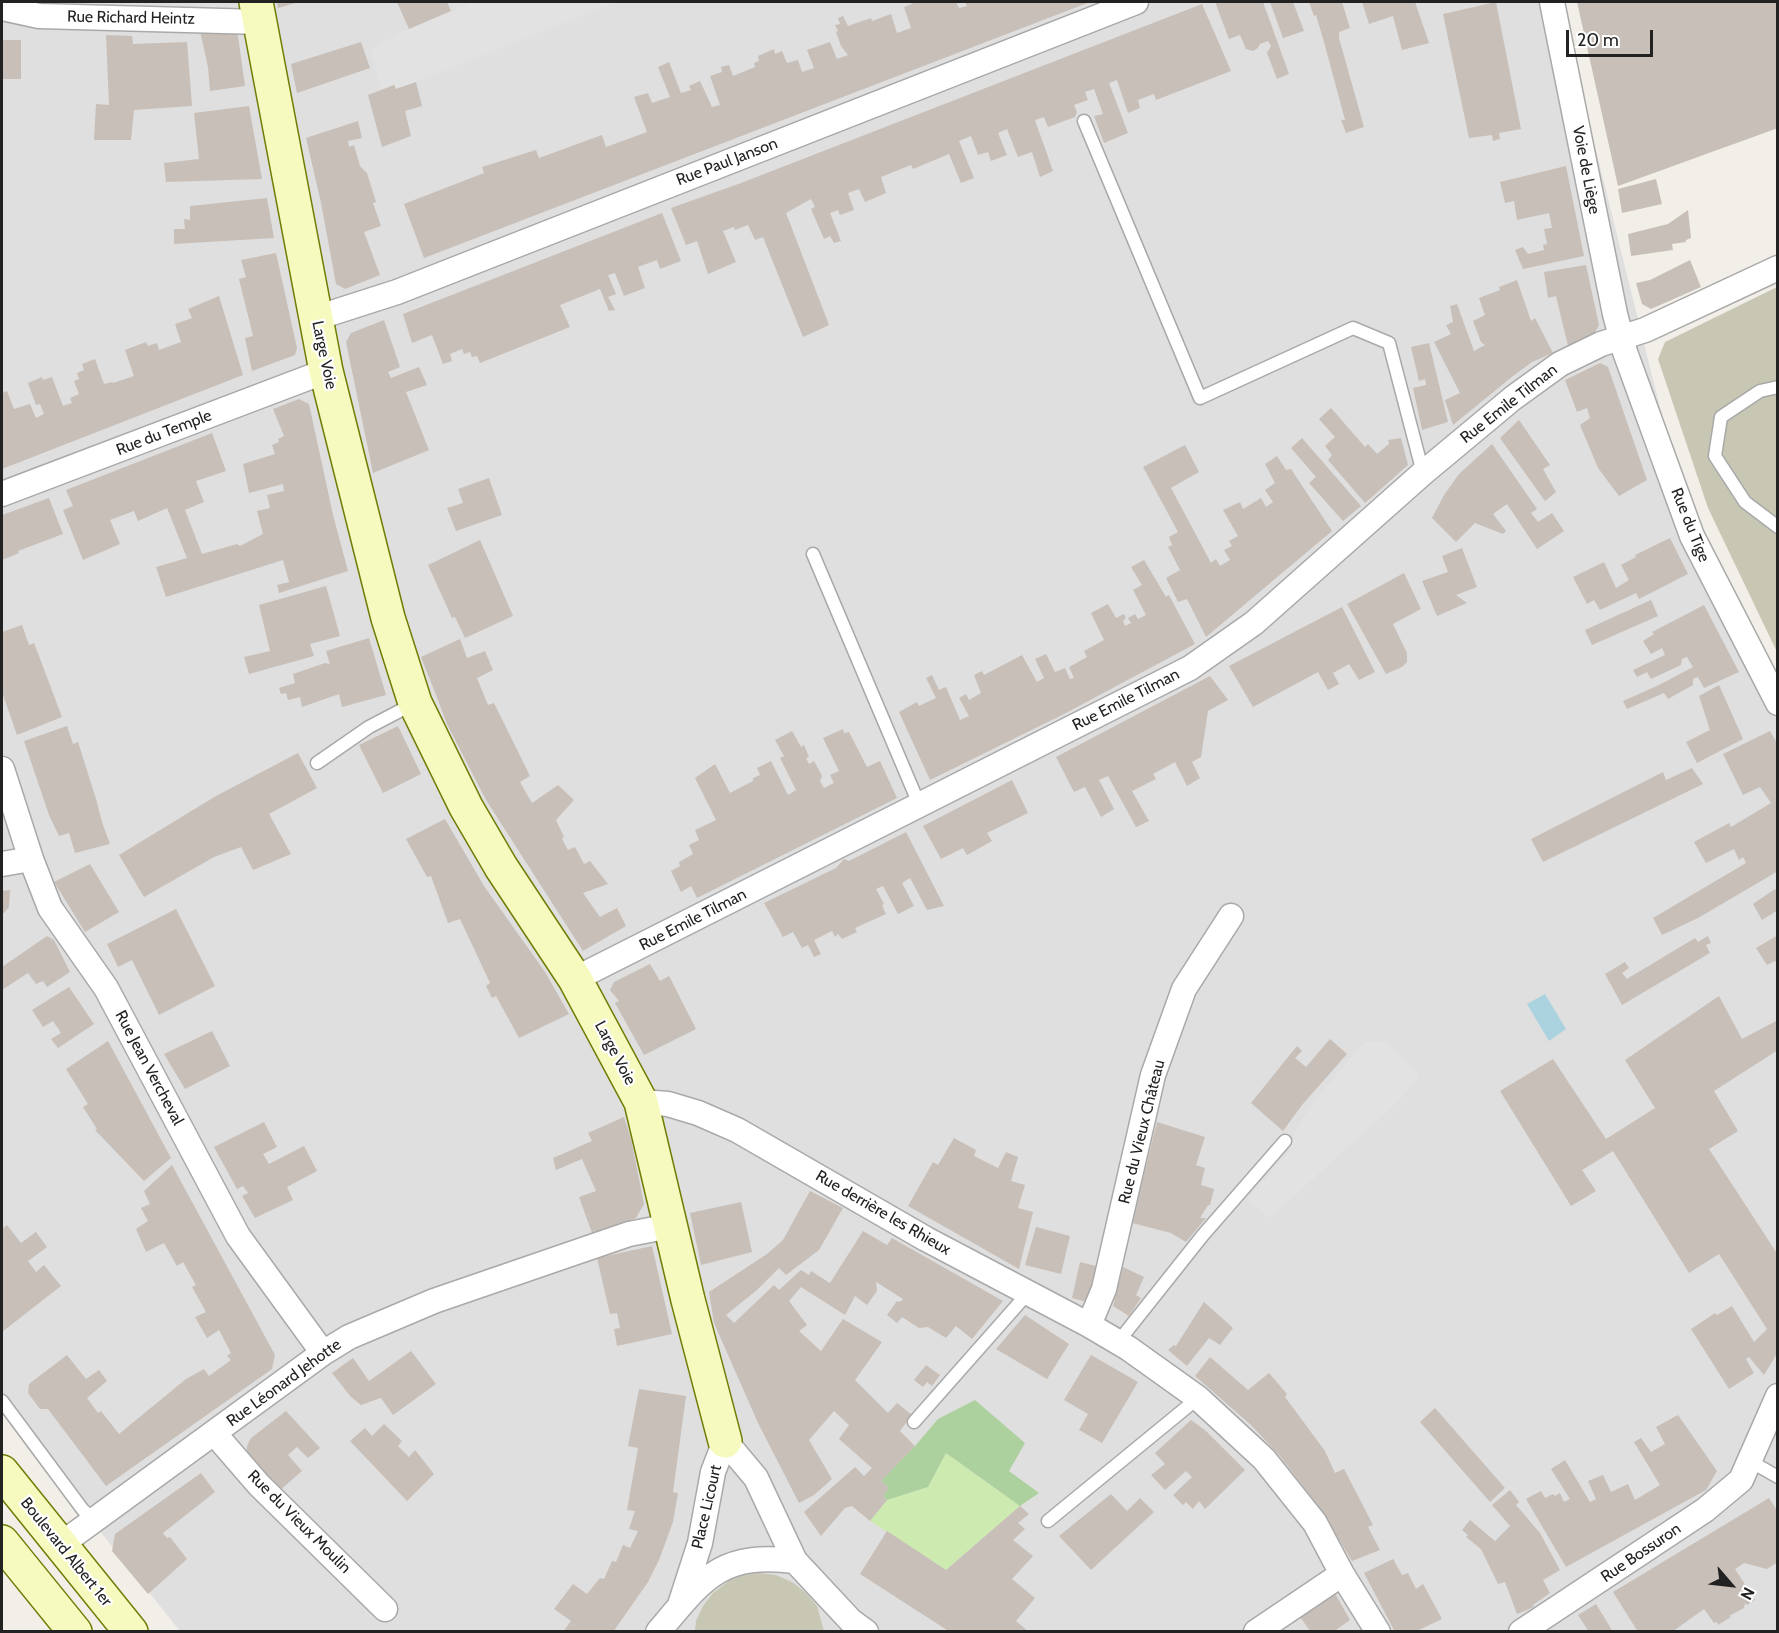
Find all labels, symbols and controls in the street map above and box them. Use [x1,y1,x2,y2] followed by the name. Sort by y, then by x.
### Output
[67,7,195,29] street label: Rue Richard Heintz
[1569,18,1656,56] scale bar
[1577,29,1619,51] text: 20 m
[1568,124,1604,216] street label: Voie de Liège
[674,134,780,190] street label: Rue Paul Janson
[307,319,341,391] street label: Large Voie
[1457,360,1561,448] street label: Rue Emile Tilman
[114,406,214,460] street label: Rue du Temple
[1666,485,1714,565] street label: Rue du Tige
[1069,665,1183,735] street label: Rue Emile Tilman
[636,885,750,955] street label: Rue Emile Tilman
[111,1007,187,1129] street label: Rue Jean Vercheval
[590,1018,640,1088] street label: Large Voie
[1115,1058,1169,1206] street label: Rue du Vieux Château
[812,1166,954,1260] street label: Rue derrière les Rhieux
[223,1335,345,1431] street label: Rue Léonard Jehotte
[688,1463,726,1551] street label: Place Licourt
[243,1466,355,1578] street label: Rue du Vieux Moulin
[16,1494,116,1610] street label: Boulevard Albert 1er
[1597,1519,1685,1587] street label: Rue Bossuron
[1701,1555,1761,1615] north arrow
[1736,1584,1758,1603] text: N

